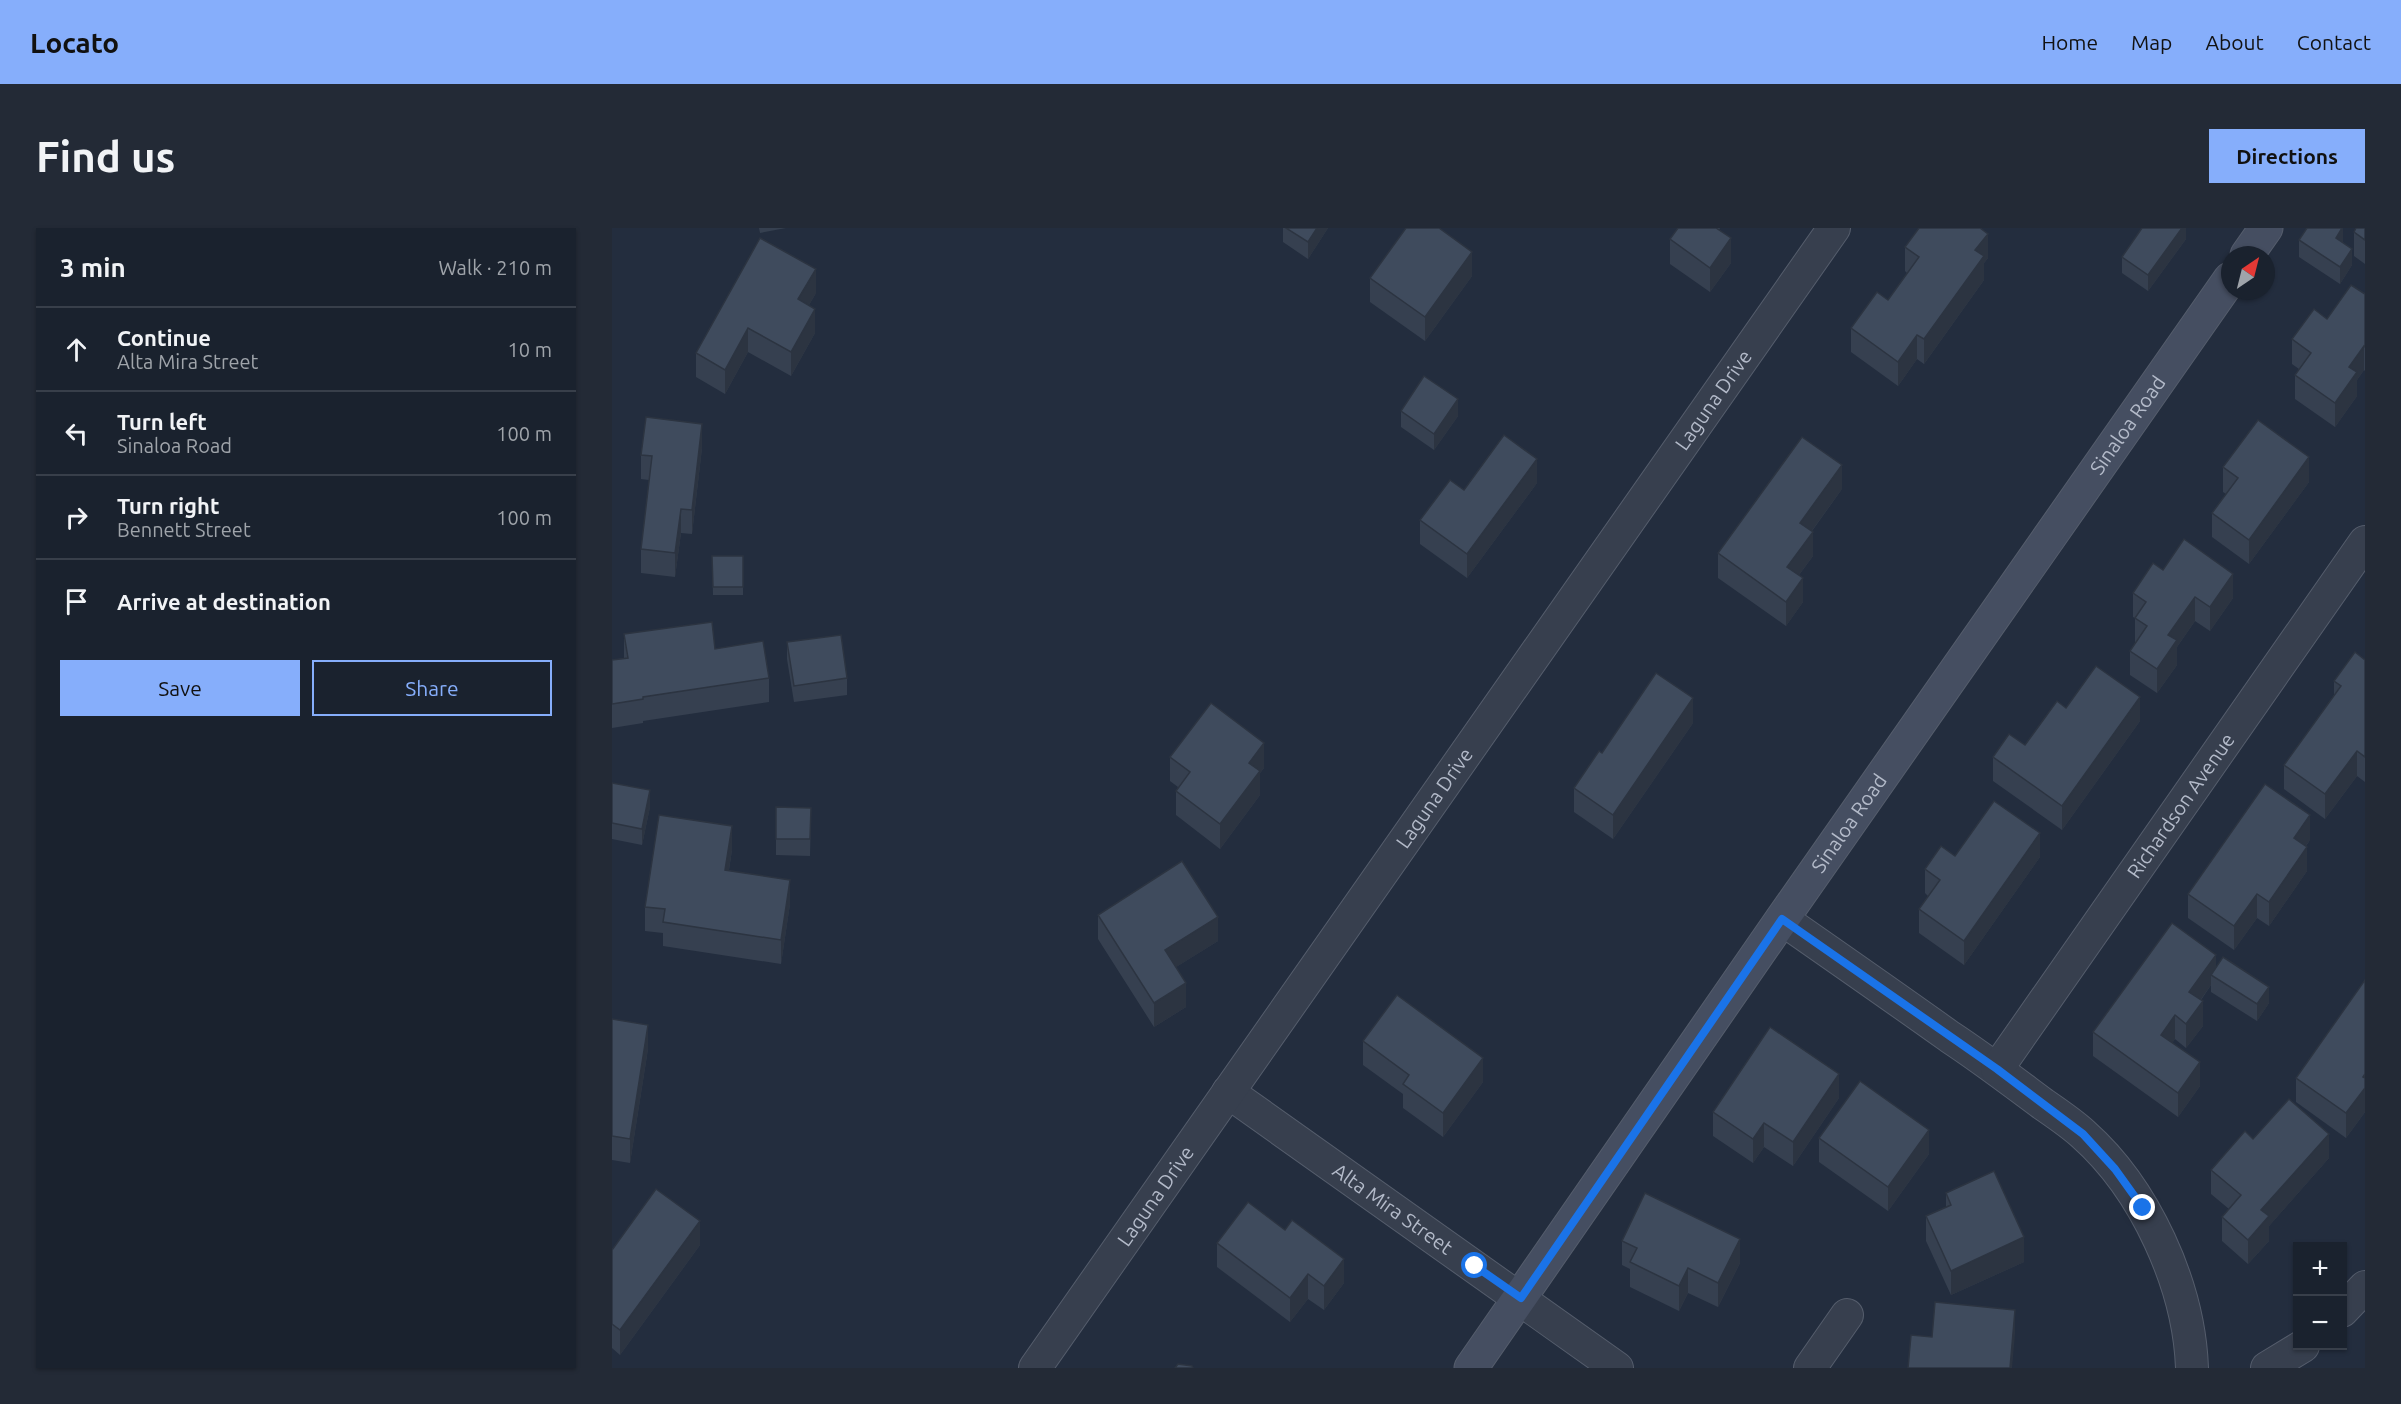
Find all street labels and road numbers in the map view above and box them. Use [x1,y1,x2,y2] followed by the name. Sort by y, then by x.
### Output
[1670,345,1756,454] street label: Laguna Drive
[2085,371,2170,479] street label: Sinaloa Road
[2122,729,2239,882] street label: Richardson Avenue
[1391,743,1477,852] street label: Laguna Drive
[1806,769,1891,877] street label: Sinaloa Road
[1112,1141,1198,1250] street label: Laguna Drive
[1329,1158,1458,1259] street label: Alta Mira Street

